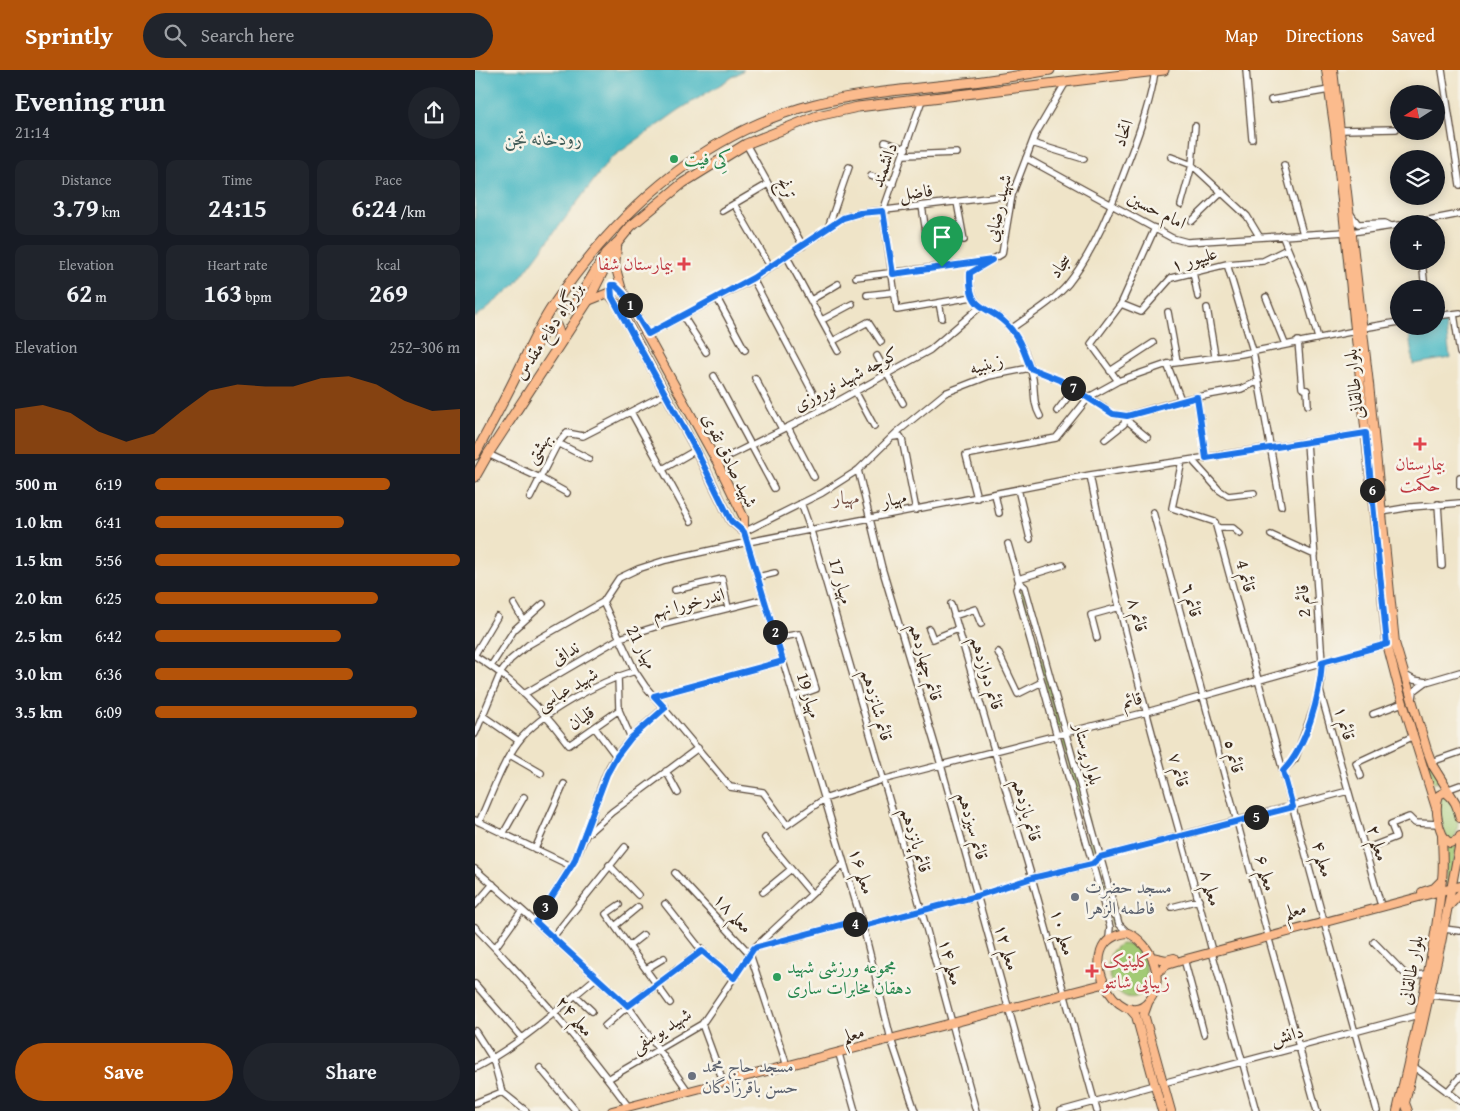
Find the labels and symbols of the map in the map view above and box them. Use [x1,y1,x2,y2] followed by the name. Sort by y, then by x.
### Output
[1390,85,1445,140] north arrow
[1105,115,1140,150] street label: اتحاد
[504,124,582,152] water label: رودخانه تجن
[863,139,904,191] street label: دانشمند
[684,145,731,174] place label: کِی فیت
[668,153,680,165] marker: کِی فیت
[768,171,805,206] street label: ترنج
[977,172,1018,244] street label: شهید رضایی
[898,176,934,207] street label: فاضل
[1122,183,1191,239] street label: امام حسین
[921,216,963,267] pin
[1167,239,1220,278] street label: علیپور ۱
[1041,248,1078,284] street label: سجاد
[598,250,673,277] place label: بیمارستان شفا
[677,257,691,271] marker: بیمارستان شفا
[506,277,591,386] street label: بزرگراه دفاع مقدس
[617,292,643,318] pin: 1
[788,339,903,418] street label: کوچه شهید نوروزی
[966,346,1006,381] street label: زینبیه
[1336,348,1371,420] street label: بلوار طالقانی
[1061,376,1085,400] pin: 7
[696,408,765,512] street label: شهید صادق تقوی
[517,427,558,469] street label: بهشتی
[1413,437,1427,451] marker: بیمارستان حکمت
[1395,450,1445,498] place label: بیمارستان حکمت
[1359,478,1385,502] pin: 6
[831,483,859,511] district label: مهیار
[877,483,909,515] street label: مهیار
[822,555,861,607] street label: مهیار 17
[1226,557,1264,596] street label: قائم 4
[648,580,729,629] street label: اندرخورا نهم
[1172,580,1210,621] street label: قائم ٦
[1288,584,1320,618] street label: قائم 2
[1118,595,1156,636] street label: قائم ٨
[620,620,665,674] street label: مهیار 21
[763,620,787,644] pin: 2
[899,620,950,705] street label: قائم چهاردهم
[960,633,1012,714] street label: قائم دوازدهم
[546,634,584,671] street label: ندافی
[531,660,603,717] street label: شهید عباسی
[850,666,901,745] street label: قائم شانزدهم
[790,669,829,721] street label: مهیار 19
[1119,684,1146,718] street label: قائم
[562,699,600,737] street label: قلیان
[1325,702,1363,744] street label: قائم ١
[1067,718,1110,788] street label: بلوار پرستار
[1214,736,1252,777] street label: قائم ٥
[1159,750,1197,791] street label: قائم ٧
[1002,775,1049,846] street label: قائم یازدهم
[947,789,996,864] street label: قائم سیزدهم
[890,804,939,877] street label: قائم پانزدهم
[1243,804,1269,830] pin: 5
[1356,821,1397,866] street label: معلم ٢
[1301,838,1341,881] street label: معلم ۴
[838,844,882,899] street label: معلم ۱۶
[1244,851,1285,896] street label: معلم ۶
[1189,867,1229,910] street label: معلم ۸
[1085,873,1172,921] place label: مسجد حضرت فاطمه الزهرا
[704,886,759,943] street label: معلم ۱۸
[1069,891,1081,903] marker: مسجد حضرت فاطمه الزهرا
[533,894,557,920] pin: 3
[1281,894,1310,930] street label: معلم
[1039,905,1083,960] street label: معلم ١٠
[843,912,867,936] pin: 4
[983,920,1027,975] street label: معلم ١٢
[1391,933,1430,1007] street label: بلوار طالقانی
[927,936,971,990] street label: معلم ۱۴
[1101,947,1170,995] place label: کلینیک زیبایی شانتو
[787,953,912,1001] place label: مجموعه ورزشی شهید دهقان مخابرات ساری
[1085,964,1099,978] marker: کلینیک زیبایی شانتو
[771,971,783,983] marker: مجموعه ورزشی شهید دهقان مخابرات ساری
[546,989,601,1046] street label: معلم ۲۴
[625,1000,696,1059] street label: شهید یوسفی
[838,1017,869,1054] street label: معلم
[1267,1017,1306,1052] street label: دانش
[702,1052,798,1100] place label: مسجد حاج محمد حسن باقرزادگان
[686,1070,698,1082] marker: مسجد حاج محمد حسن باقرزادگان

